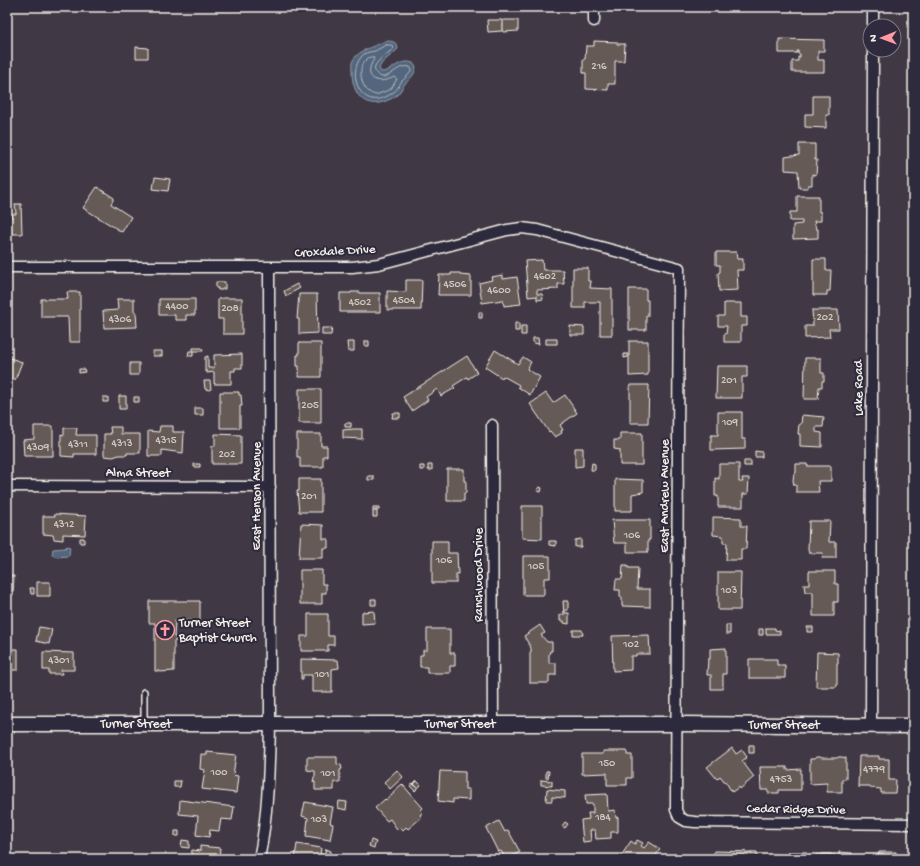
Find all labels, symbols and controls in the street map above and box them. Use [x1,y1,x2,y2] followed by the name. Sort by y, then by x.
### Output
[862,18,902,58] north arrow
[868,34,880,42] text: N
[591,61,607,73] house number: 216
[294,242,376,262] street label: Croxdale Drive
[534,271,557,283] house number: 4602
[444,279,467,291] house number: 4506
[487,285,511,297] house number: 4600
[393,295,416,307] house number: 4504
[349,297,372,309] house number: 4502
[166,301,188,313] house number: 4400
[221,303,239,315] house number: 208
[816,312,834,324] house number: 202
[109,314,132,326] house number: 4306
[852,359,867,416] street label: Lake Road
[721,375,737,387] house number: 201
[301,400,319,412] house number: 205
[721,417,739,429] house number: 109
[155,435,177,447] house number: 4315
[111,438,133,450] house number: 4313
[68,439,88,451] house number: 4311
[658,439,673,553] street label: East Andrew Avenue
[250,441,265,550] street label: East Henson Avenue
[27,442,50,454] house number: 4309
[218,449,236,461] house number: 202
[106,466,172,481] street label: Alma Street
[301,491,317,503] house number: 201
[54,519,75,531] house number: 4312
[472,528,487,622] street label: Ranchwood Drive
[623,530,641,542] house number: 106
[435,555,453,567] house number: 106
[527,561,544,573] house number: 105
[720,585,737,597] house number: 103
[178,616,257,646] place label: Turner Street Baptist Church
[154,619,176,641] church icon: Turner Street Baptist Church
[622,639,640,651] house number: 102
[48,655,70,667] house number: 4301
[313,669,330,681] house number: 101
[100,717,173,732] street label: Turner Street
[424,717,497,732] street label: Turner Street
[748,718,821,733] street label: Turner Street
[598,758,615,770] house number: 150
[863,764,886,776] house number: 4779
[210,767,227,779] house number: 100
[319,768,336,780] house number: 101
[770,774,792,786] house number: 4753
[746,802,846,818] street label: Cedar Ridge Drive
[594,812,612,824] house number: 184
[310,814,327,826] house number: 103

